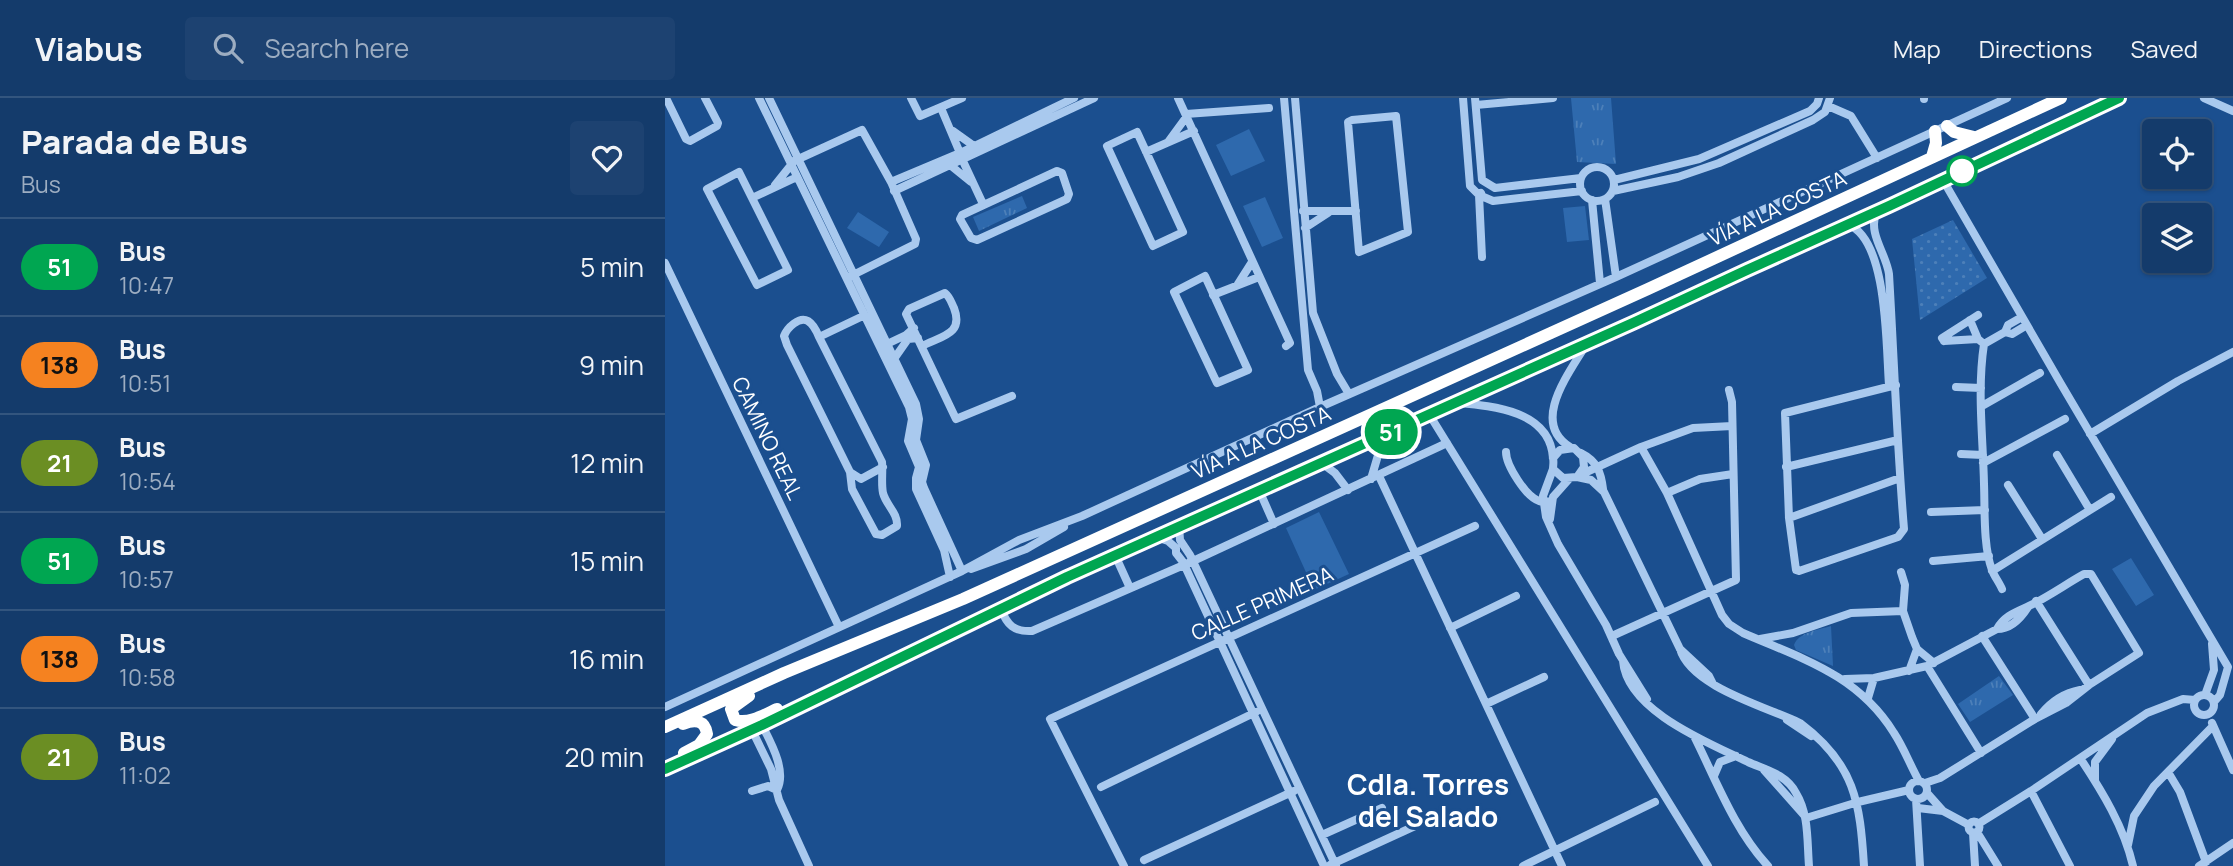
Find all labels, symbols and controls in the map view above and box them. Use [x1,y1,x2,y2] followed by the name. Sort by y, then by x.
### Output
[185,17,675,80] search box
[35,26,143,71] text: Viabus
[209,29,247,67] icon: search
[265,30,409,66] text: Search here
[1893,32,1941,65] text: Map
[1979,32,2092,65] text: Directions
[2130,32,2198,65] text: Saved
[21,119,248,164] text: Parada de Bus
[2142,119,2212,273] map controls
[2142,119,2212,189] button: locate
[570,121,644,195] button: heart
[1947,156,1977,186] unlabelled marker
[1703,164,1851,252] street label: VÍA A LA COSTA
[21,168,61,200] text: Bus
[2142,203,2212,273] button: layers
[119,233,166,269] text: Bus
[580,249,644,285] text: 5 min
[47,250,72,283] text: 51
[119,269,174,301] text: 10:47
[119,331,166,367] text: Bus
[579,347,644,383] text: 9 min
[40,348,79,381] text: 138
[119,367,171,399] text: 10:51
[726,372,810,504] street label: CAMINO REAL
[1187,399,1335,485] street label: VÍA A LA COSTA
[1359,409,1423,455] line badge: 51
[1379,415,1403,448] text: 51
[119,429,166,465] text: Bus
[570,445,644,481] text: 12 min
[47,446,72,479] text: 21
[119,465,176,497] text: 10:54
[119,527,166,563] text: Bus
[570,543,644,579] text: 15 min
[47,544,72,577] text: 51
[1187,559,1337,647] street label: CALLE PRIMERA
[119,563,174,595] text: 10:57
[119,625,166,661] text: Bus
[569,641,644,677] text: 16 min
[40,642,79,675] text: 138
[119,661,176,693] text: 10:58
[119,723,166,759] text: Bus
[565,739,644,775] text: 20 min
[47,740,72,773] text: 21
[119,759,171,791] text: 11:02
[1347,765,1509,835] district label: Cdla. Torres del Salado

